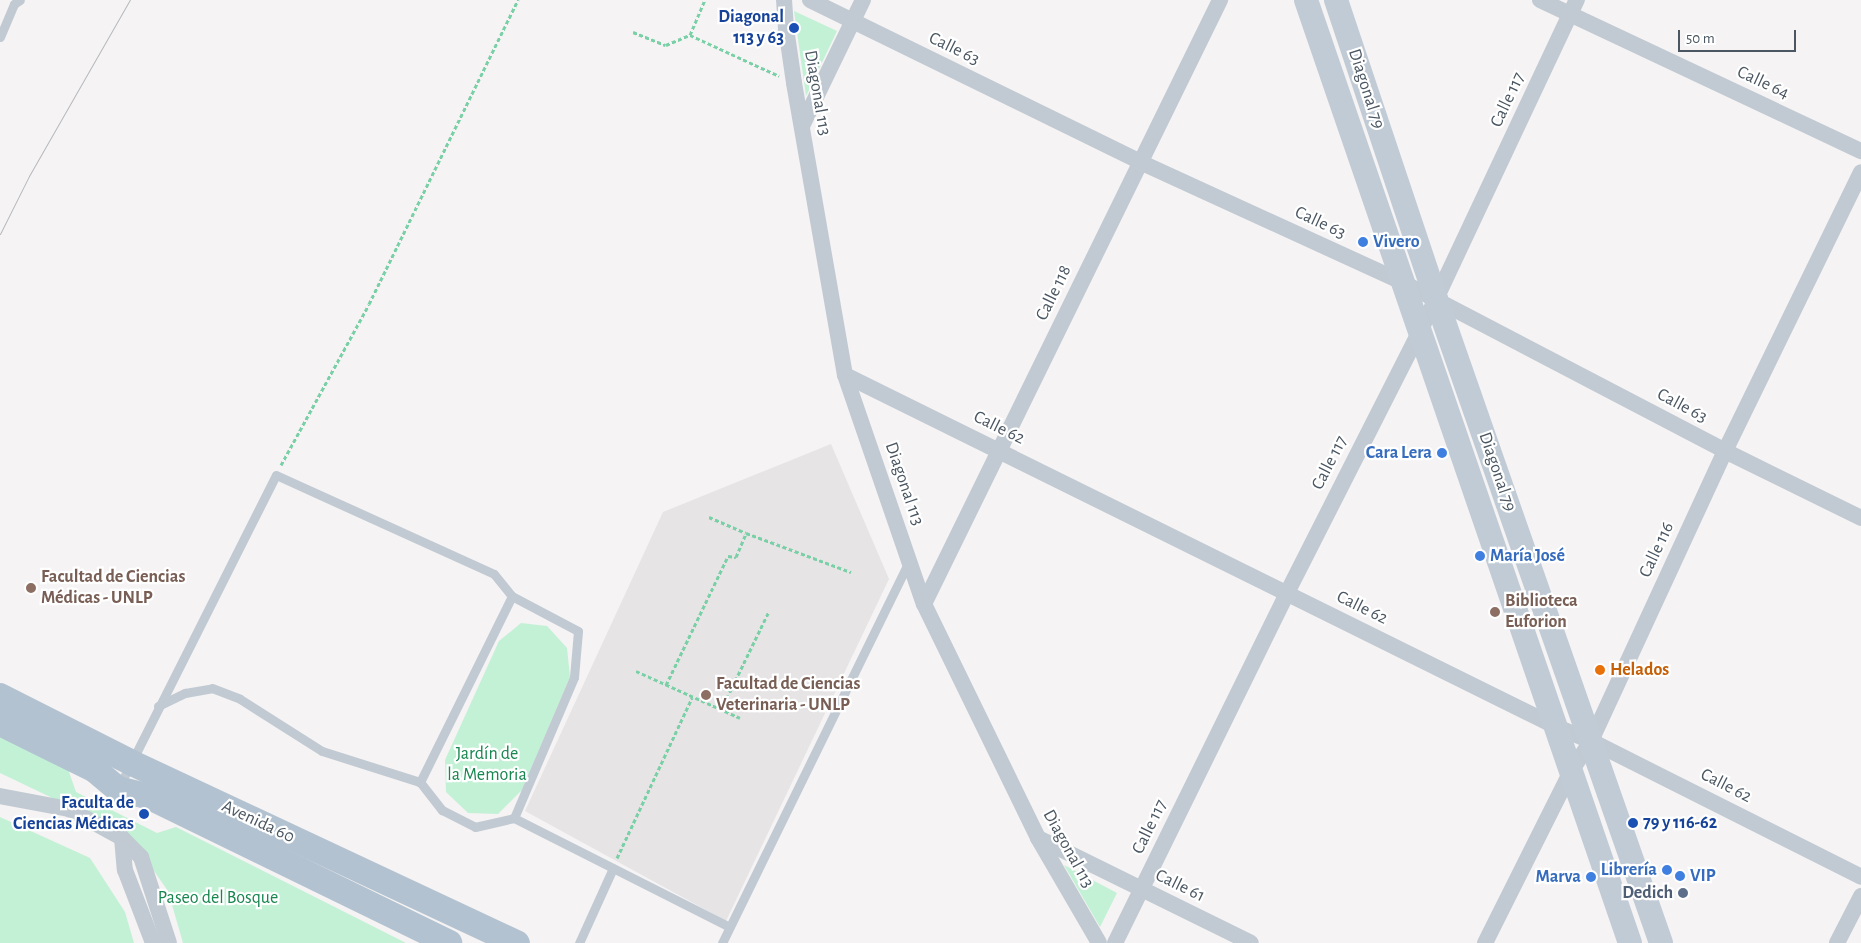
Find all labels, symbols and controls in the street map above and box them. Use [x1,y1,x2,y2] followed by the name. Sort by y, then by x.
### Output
[718,7,784,50] place label: Diagonal 113 y 63
[1681,20,1798,52] scale bar
[788,22,800,34] marker: Diagonal 113 y 63
[925,28,983,70] street label: Calle 63
[1686,31,1715,46] text: 50 m
[1343,46,1389,132] street label: Diagonal 79
[799,49,835,137] street label: Diagonal 113
[1734,62,1792,104] street label: Calle 64
[1486,69,1530,131] street label: Calle 117
[1291,202,1349,244] street label: Calle 63
[1373,231,1420,253] place label: Vivero
[1357,236,1369,248] marker: Vivero
[1031,262,1077,324] street label: Calle 118
[1653,384,1711,428] street label: Calle 63
[970,406,1028,450] street label: Calle 62
[1473,429,1521,515] street label: Diagonal 79
[1307,432,1353,494] street label: Calle 117
[880,440,928,528] street label: Diagonal 113
[1366,442,1432,464] place label: Cara Lera
[1436,447,1448,459] marker: Cara Lera
[1635,519,1679,581] street label: Calle 116
[1490,545,1565,567] place label: María José
[1474,550,1486,562] marker: María José
[41,567,185,610] place label: Facultad de Ciencias Médicas - UNLP
[25,582,37,594] marker: Facultad de Ciencias Médicas - UNLP
[1333,586,1391,630] street label: Calle 62
[1505,591,1578,634] place label: Biblioteca Euforion
[1489,606,1501,618] marker: Biblioteca Euforion
[1610,659,1669,681] place label: Helados
[1594,664,1606,676] marker: Helados
[716,674,860,716] place label: Facultad de Ciencias Veterinaria - UNLP
[700,689,712,701] marker: Facultad de Ciencias Veterinaria - UNLP
[447,744,527,786] park label: Jardín de la Memoria
[1697,764,1755,808] street label: Calle 62
[13,793,134,836] place label: Faculta de Ciencias Médicas
[218,796,298,848] street label: Avenida 60
[1128,796,1172,858] street label: Calle 117
[1038,806,1098,892] street label: Diagonal 113
[138,808,150,820] marker: Faculta de Ciencias Médicas
[1643,812,1717,834] place label: 79 y 116-62
[1627,817,1639,829] marker: 79 y 116-62
[1601,859,1657,881] place label: Librería
[1661,864,1673,876] marker: Librería
[1152,865,1208,907] street label: Calle 61
[1690,865,1716,887] place label: VIP
[1535,866,1581,888] place label: Marva
[1674,870,1686,882] marker: VIP
[1585,871,1597,883] marker: Marva
[1622,882,1673,904] place label: Dedich
[158,887,278,909] park label: Paseo del Bosque
[1677,887,1689,899] marker: Dedich

